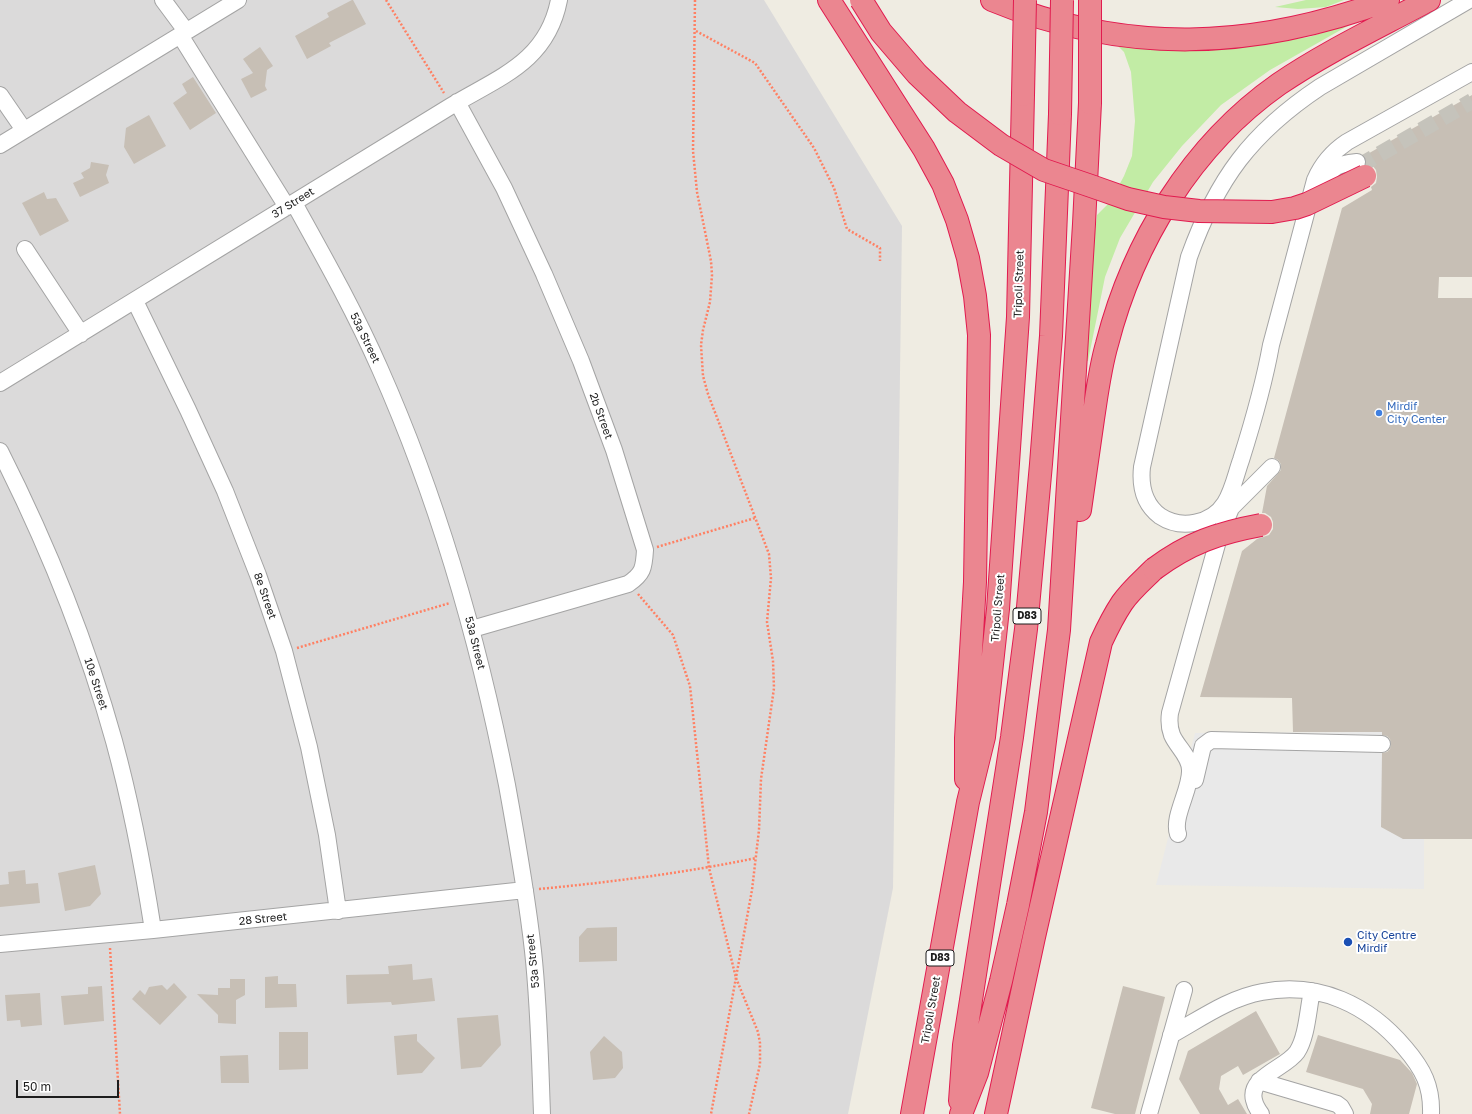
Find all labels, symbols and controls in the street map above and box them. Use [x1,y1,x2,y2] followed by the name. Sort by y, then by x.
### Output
[269,185,317,221] street label: 37 Street
[1011,250,1027,318] street label: Tripoli Street
[347,311,383,365] street label: 53a Street
[587,391,615,441] street label: 2b Street
[1387,400,1447,426] place label: Mirdif City Center
[1374,408,1384,418] marker: Mirdif City Center
[251,571,279,621] street label: 8e Street
[988,573,1008,643] street label: Tripoli Street
[1013,608,1041,624] road number: D83
[462,615,488,671] street label: 53a Street
[81,656,111,712] street label: 10e Street
[238,910,288,928] street label: 28 Street
[1357,929,1416,955] place label: City Centre Mirdif
[524,933,542,989] street label: 53a Street
[1342,936,1354,948] marker: City Centre Mirdif
[926,950,954,966] road number: D83
[919,975,943,1045] street label: Tripoli Street
[18,1072,121,1098] scale bar
[23,1079,51,1094] text: 50 m

